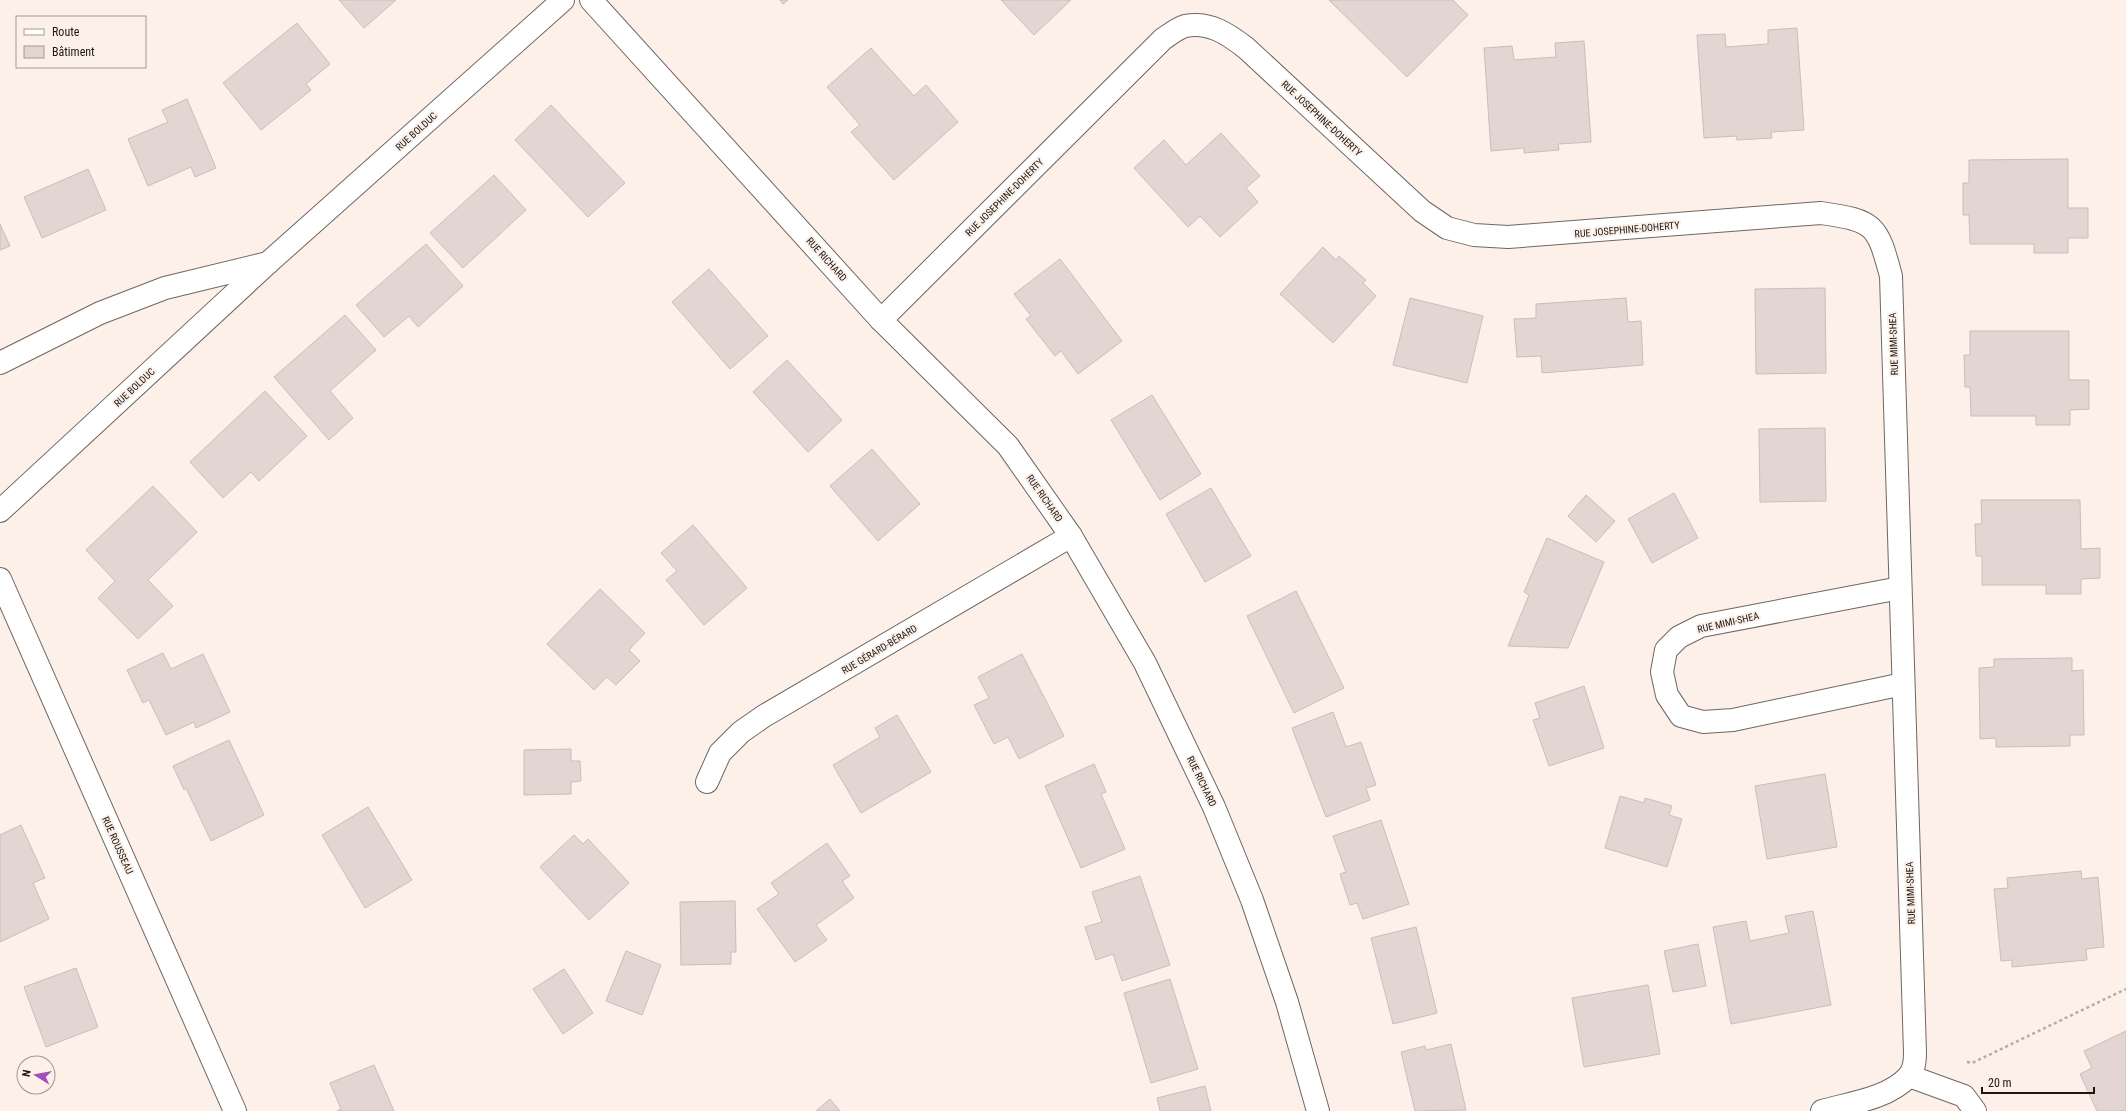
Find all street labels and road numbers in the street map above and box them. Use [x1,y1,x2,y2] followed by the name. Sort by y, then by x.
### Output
[1279,78,1365,159] street label: RUE JOSEPHINE-DOHERTY
[394,110,439,153] street label: RUE BOLDUC
[963,156,1046,239] street label: RUE JOSEPHINE-DOHERTY
[1574,219,1681,240] street label: RUE JOSEPHINE-DOHERTY
[804,235,849,284] street label: RUE RICHARD
[1887,312,1900,376] street label: RUE MIMI-SHEA
[112,366,157,409] street label: RUE BOLDUC
[1024,473,1065,524] street label: RUE RICHARD
[1696,610,1760,635] street label: RUE MIMI-SHEA
[839,622,919,676] street label: RUE GÉRARD-BÉRARD
[1185,754,1219,808] street label: RUE RICHARD
[100,815,135,876] street label: RUE ROUSSEAU
[1904,861,1917,925] street label: RUE MIMI-SHEA

